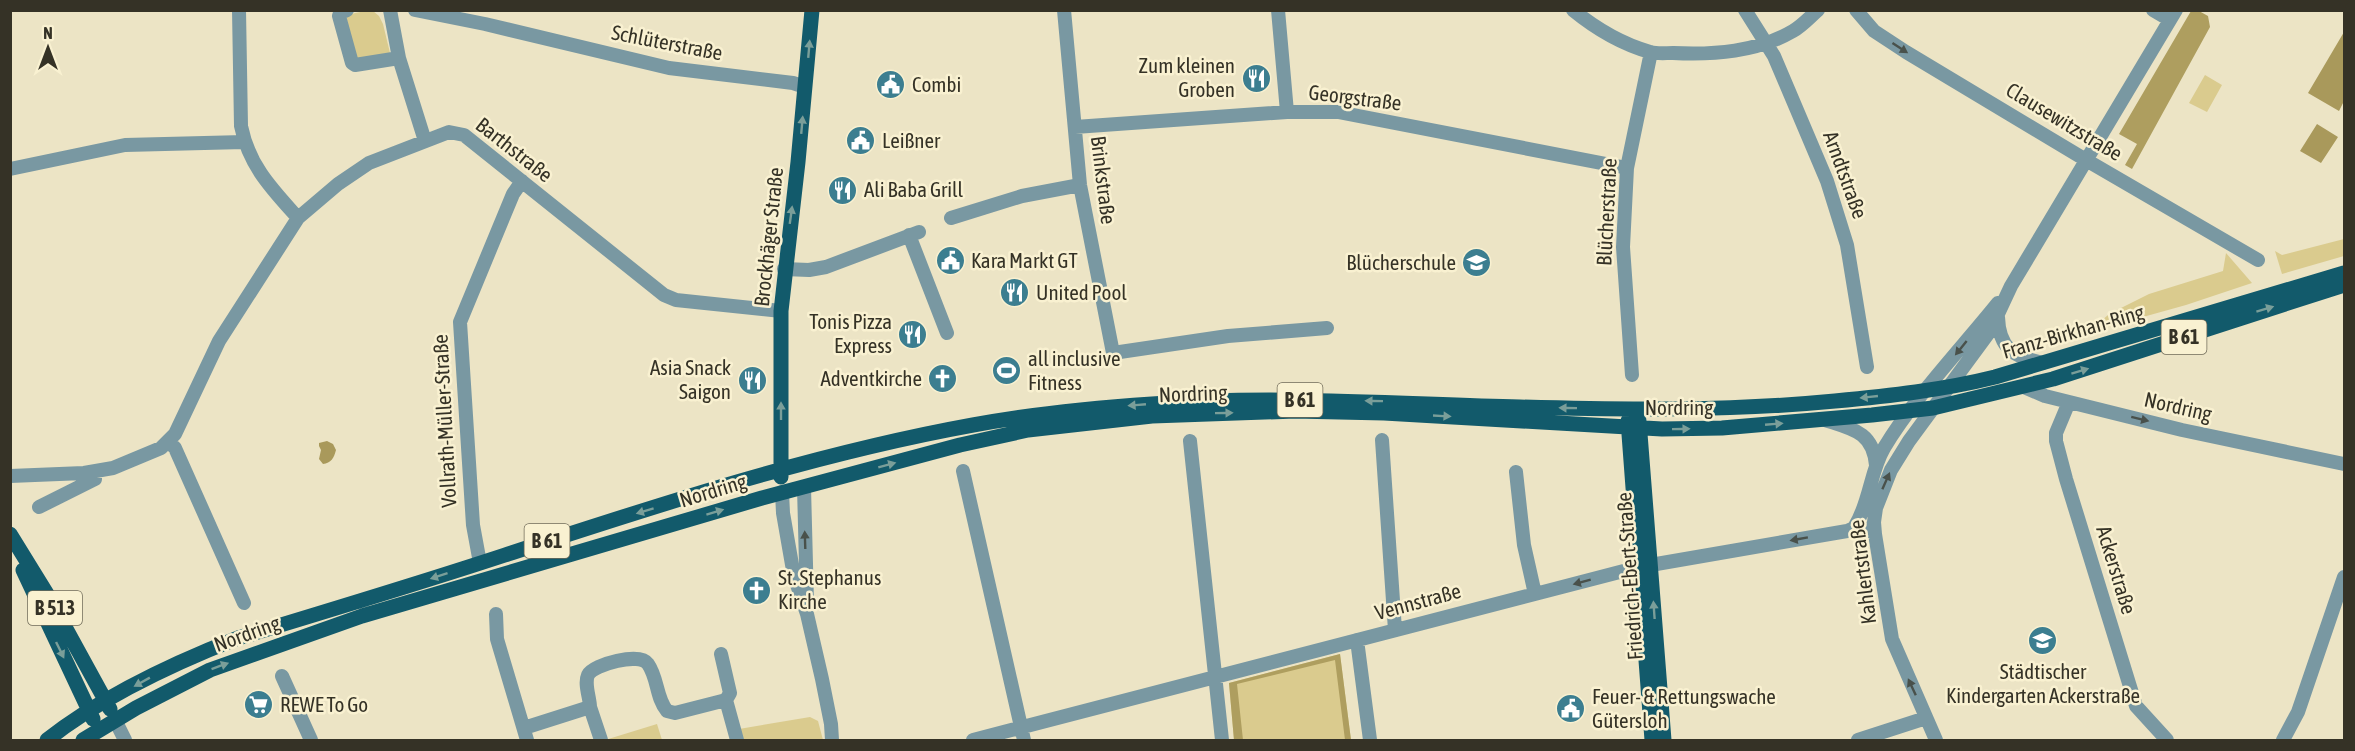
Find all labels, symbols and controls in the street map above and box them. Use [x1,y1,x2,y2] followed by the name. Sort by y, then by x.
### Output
[18,18,78,78] north arrow
[610,20,725,65] street label: Schlüterstraße
[43,24,53,42] text: N
[804,39,813,58] one-way arrow
[1892,42,1908,54] one-way arrow
[1139,53,1235,101] place label: Zum kleinen Groben
[1240,62,1272,94] restaurant icon: Zum kleinen Groben
[875,69,907,101] public building icon: Combi
[912,72,961,96] place label: Combi
[2002,77,2127,165] street label: Clausewitzstraße
[1307,79,1403,115] street label: Georgstraße
[472,112,558,186] street label: Barthstraße
[797,115,807,134] one-way arrow
[845,125,877,157] public building icon: Leißner
[882,128,941,152] place label: Leißner
[1819,128,1873,222] street label: Arndtstraße
[1087,134,1121,225] street label: Brinkstraße
[1591,158,1621,266] street label: Blücherstraße
[749,166,787,308] street label: Brockhäger Straße
[827,174,859,206] restaurant icon: Ali Baba Grill
[864,177,964,201] place label: Ali Baba Grill
[787,206,796,225] one-way arrow
[934,245,966,277] public building icon: Kara Markt GT
[1461,247,1493,279] school or university icon: Blücherschule
[971,248,1078,272] place label: Kara Markt GT
[1346,250,1456,274] place label: Blücherschule
[999,277,1031,309] restaurant icon: United Pool
[1036,280,1127,304] place label: United Pool
[1999,299,2147,363] street label: Franz-Birkhan-Ring
[2256,304,2274,314] one-way arrow
[809,309,892,357] place label: Tonis Pizza Express
[897,318,929,350] restaurant icon: Tonis Pizza Express
[2162,320,2206,354] road number: B 61
[427,334,461,508] street label: Vollrath-Müller-Straße
[1955,340,1968,355] one-way arrow
[1028,346,1120,394] place label: all inclusive Fitness
[650,355,731,403] place label: Asia Snack Saigon
[991,355,1023,387] sports icon: all inclusive Fitness
[927,363,959,395] church icon: Adventkirche
[736,364,768,396] restaurant icon: Asia Snack Saigon
[820,366,922,390] place label: Adventkirche
[2071,366,2089,375] one-way arrow
[1158,380,1228,406] street label: Nordring
[1278,383,1322,417] road number: B 61
[2142,387,2214,425] street label: Nordring
[1859,393,1878,402] one-way arrow
[1645,395,1713,419] street label: Nordring
[1364,396,1383,406] one-way arrow
[1127,400,1146,410] one-way arrow
[776,401,786,420] one-way arrow
[1559,403,1578,413] one-way arrow
[1214,408,1233,418] one-way arrow
[1433,412,1452,421] one-way arrow
[2131,415,2150,425] one-way arrow
[1764,419,1783,429] one-way arrow
[1671,424,1690,434] one-way arrow
[878,460,896,469] one-way arrow
[676,469,749,512] street label: Nordring
[1882,472,1892,490] one-way arrow
[1611,491,1647,661] street label: Friedrich-Ebert-Straße
[636,507,654,516] one-way arrow
[706,507,724,516] one-way arrow
[1844,518,1880,626] street label: Kahlertstraße
[2092,523,2142,617] street label: Ackerstraße
[524,524,570,558] road number: B 61
[801,531,810,550] one-way arrow
[1789,535,1808,544] one-way arrow
[778,565,881,613] place label: St. Stephanus Kirche
[430,572,448,581] one-way arrow
[741,574,773,606] church icon: St. Stephanus Kirche
[1573,577,1591,587] one-way arrow
[1372,578,1463,624] street label: Vennstraße
[28,591,82,625] road number: B 513
[1649,601,1658,620] one-way arrow
[210,610,283,656] street label: Nordring
[2027,625,2059,657] school or university icon: Städtischer Kindergarten Ackerstraße
[55,642,65,659] one-way arrow
[1946,659,2140,707] place label: Städtischer Kindergarten Ackerstraße
[211,661,229,670] one-way arrow
[133,677,150,687] one-way arrow
[1907,679,1916,696] one-way arrow
[1592,684,1776,732] place label: Feuer- & Rettungswache Gütersloh
[243,689,275,721] supermarket icon: REWE To Go
[280,692,368,716] place label: REWE To Go
[1555,693,1587,725] public building icon: Feuer- & Rettungswache Gütersloh

